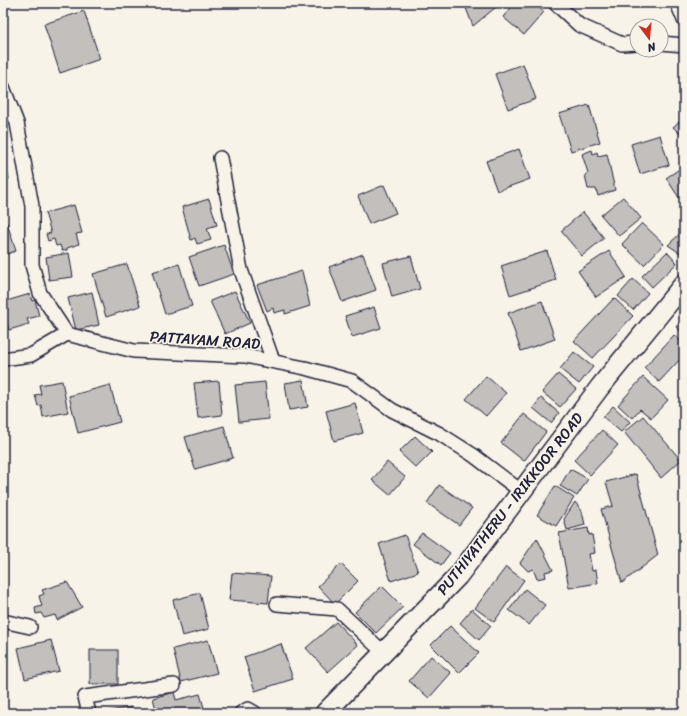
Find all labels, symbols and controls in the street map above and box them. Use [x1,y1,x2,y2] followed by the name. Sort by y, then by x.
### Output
[629,18,669,58] north arrow
[645,37,659,57] text: N
[149,323,261,357] street label: PATTAYAM ROAD
[430,407,590,601] street label: PUTHIYATHERU - IRIKKOOR ROAD

